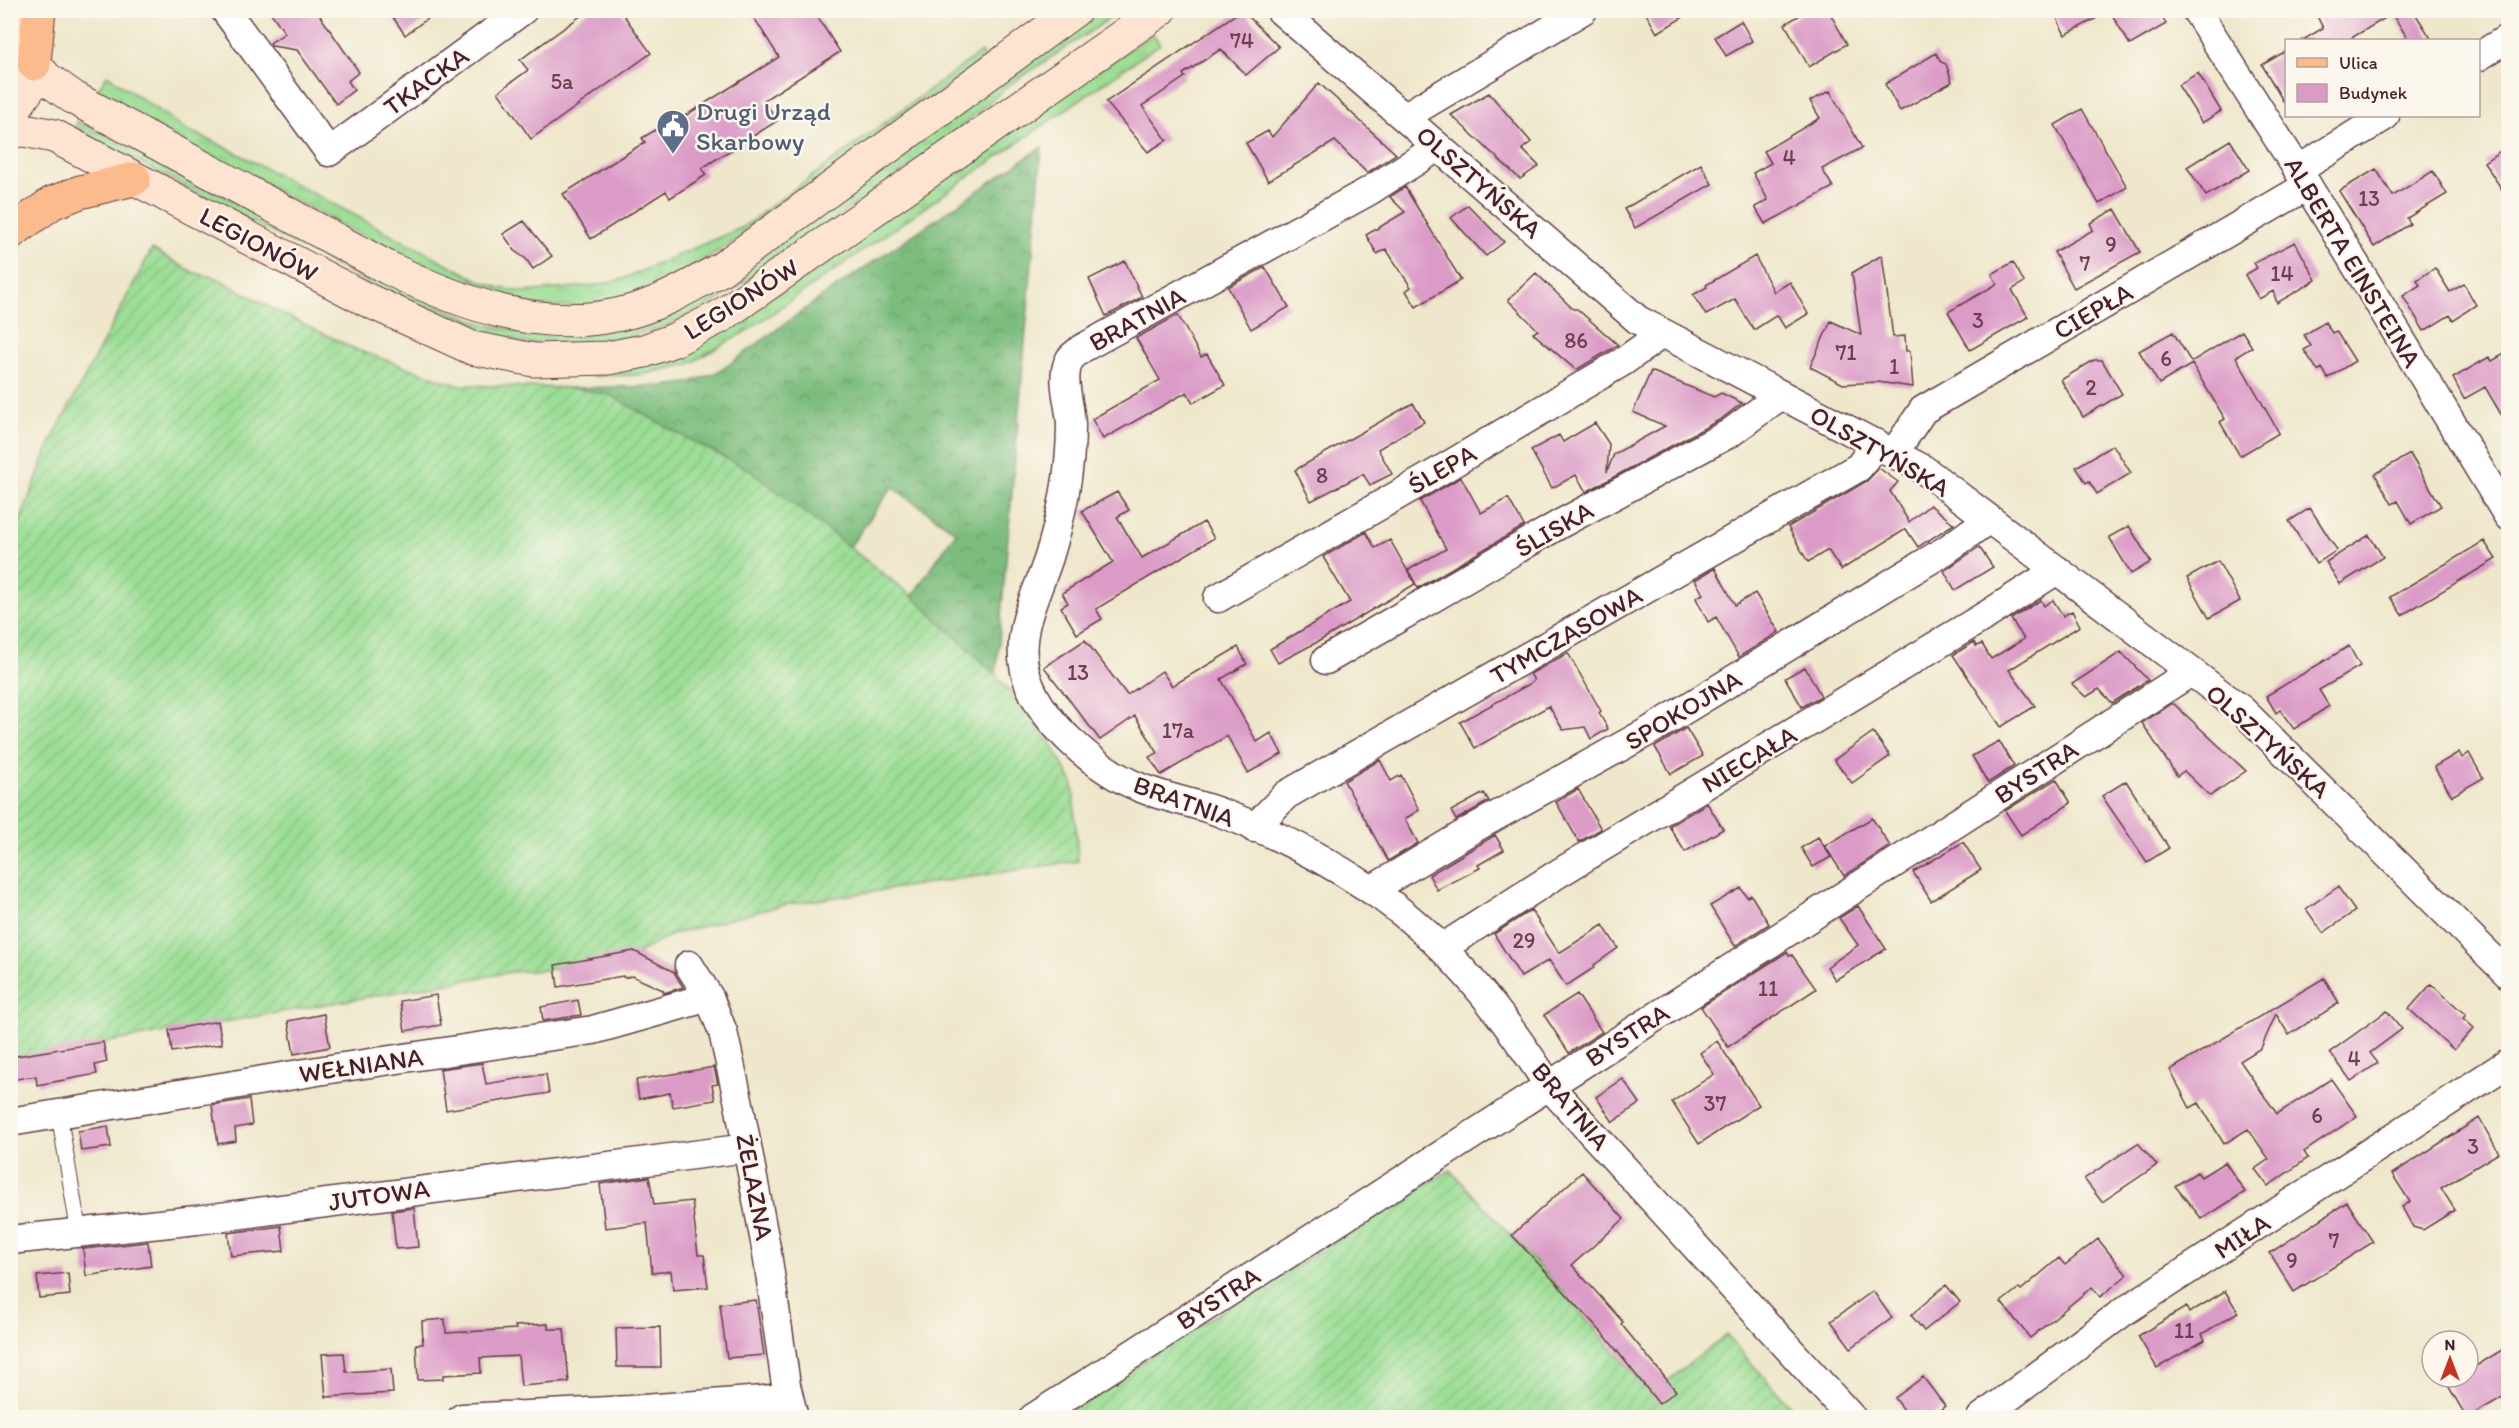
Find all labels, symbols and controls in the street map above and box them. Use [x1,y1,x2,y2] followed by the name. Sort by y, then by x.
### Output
[1230,27,1254,54] house number: 74
[377,39,475,123] street label: TKACKA
[2285,39,2480,117] legend
[2339,52,2378,74] text: Ulica
[550,68,574,95] house number: 5a
[2339,82,2408,104] text: Budynek
[696,95,831,157] place label: Drugi Urząd Skarbowy
[655,108,691,155] public building icon: Drugi Urząd Skarbowy
[1410,119,1549,246] street label: OLSZTYŃSKA
[1782,144,1796,171] house number: 4
[2277,151,2429,373] street label: ALBERTA EINSTEINA
[2358,185,2380,212] house number: 13
[194,199,324,289] street label: LEGIONÓW
[2105,231,2117,258] house number: 9
[2080,250,2091,277] house number: 7
[678,251,804,347] street label: LEGIONÓW
[2270,260,2294,287] house number: 14
[2048,275,2139,346] street label: CIEPŁA
[1083,279,1191,358] street label: BRATNIA
[1972,307,1984,334] house number: 3
[1564,327,1588,354] house number: 86
[1835,339,1857,366] house number: 71
[2160,345,2172,372] house number: 6
[1889,353,1899,380] house number: 1
[2085,374,2097,401] house number: 2
[1804,398,1956,504] street label: OLSZTYŃSKA
[1402,437,1482,501] street label: ŚLEPA
[1316,462,1328,489] house number: 8
[1509,494,1599,564] street label: ŚLISKA
[1484,578,1648,691] street label: TYMCZASOWA
[1067,659,1089,686] house number: 13
[1619,662,1748,757] street label: SPOKOJNA
[2199,677,2337,805] street label: OLSZTYŃSKA
[1162,717,1195,744] house number: 17a
[1696,718,1803,800] street label: NIECAŁA
[1988,733,2084,811] street label: BYSTRA
[1129,768,1239,834] street label: BRATNIA
[1512,927,1536,954] house number: 29
[1758,975,1778,1002] house number: 11
[1579,996,1675,1074] street label: BYSTRA
[297,1040,426,1090] street label: WEŁNIANA
[2347,1045,2361,1072] house number: 4
[1525,1055,1617,1157] street label: BRATNIA
[1704,1090,1727,1117] house number: 37
[2311,1102,2323,1129] house number: 6
[729,1131,781,1243] street label: ŻELAZNA
[2467,1133,2479,1160] house number: 3
[326,1172,432,1218] street label: JUTOWA
[2208,1206,2276,1266] street label: MIŁA
[2329,1227,2340,1254] house number: 7
[2286,1247,2298,1274] house number: 9
[1170,1259,1266,1337] street label: BYSTRA
[2174,1317,2194,1344] house number: 11
[2420,1329,2480,1389] north arrow
[2445,1335,2455,1354] text: N

